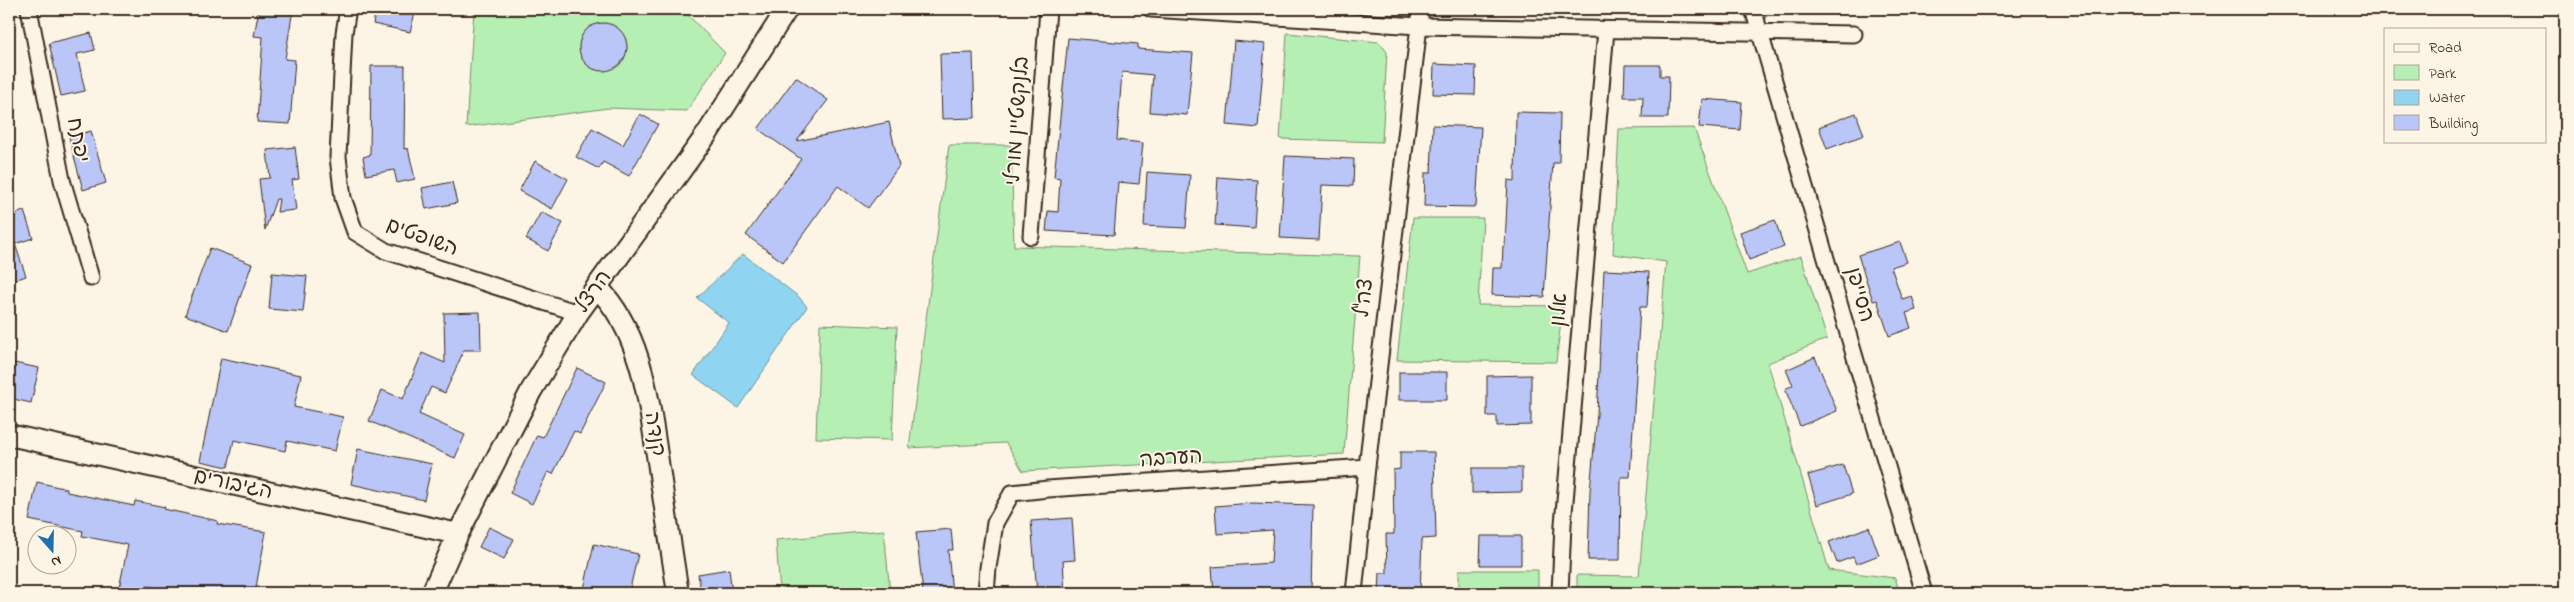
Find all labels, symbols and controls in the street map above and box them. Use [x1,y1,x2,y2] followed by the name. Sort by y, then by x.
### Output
[2384,28,2546,142] legend
[2429,37,2462,59] text: Road
[999,55,1037,187] street label: בלנקשטיין מורלי
[2429,63,2457,85] text: Park
[2429,87,2465,109] text: Water
[2428,113,2478,136] text: Building
[58,115,96,165] street label: יפתח
[382,211,462,265] street label: השופטים
[568,264,620,320] street label: הרצל
[1837,264,1881,326] street label: הסייפן
[1348,277,1382,319] street label: צה"ל
[1544,292,1576,328] street label: אלון
[636,410,672,458] street label: קנדה
[1138,442,1204,476] street label: הערבה
[191,462,275,508] street label: הגיבורים
[28,524,78,574] north arrow
[48,549,64,572] text: N

